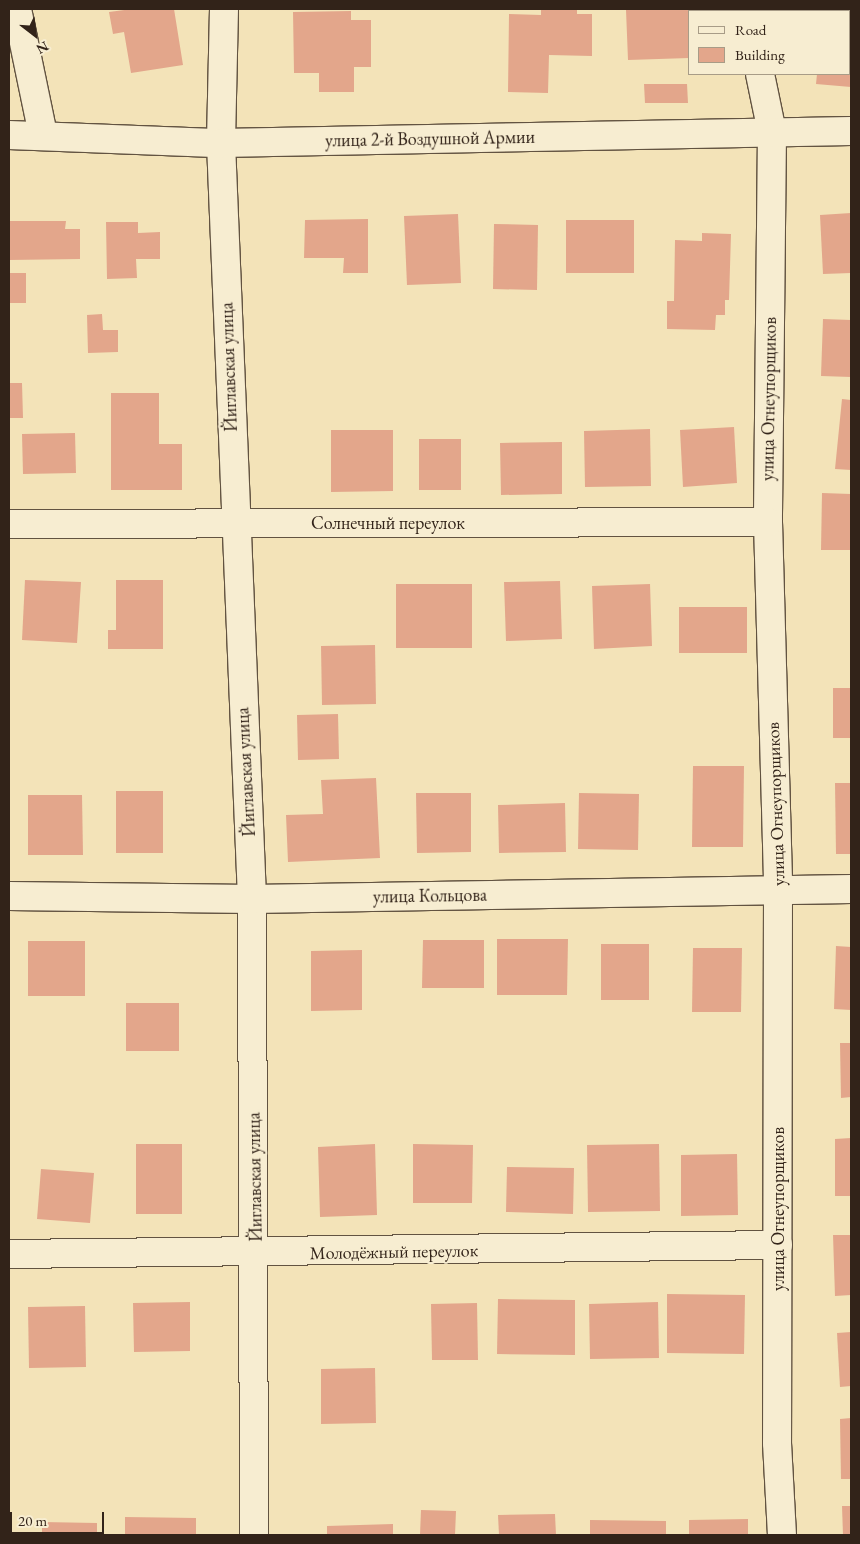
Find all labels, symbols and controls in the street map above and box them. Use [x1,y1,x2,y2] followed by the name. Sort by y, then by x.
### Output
[10,10,60,60] north arrow
[688,10,850,75] legend
[735,20,766,39] text: Road
[33,37,52,59] text: N
[735,45,785,64] text: Building
[325,126,535,152] street label: улица 2-й Воздушной Армии
[216,302,242,432] street label: Йиглавская улица
[757,317,781,481] street label: улица Огнеупорщиков
[311,512,465,534] street label: Солнечный переулок
[232,707,260,837] street label: Йиглавская улица
[762,722,790,886] street label: улица Огнеупорщиков
[373,884,487,908] street label: улица Кольцова
[243,1112,267,1242] street label: Йиглавская улица
[767,1127,789,1291] street label: улица Огнеупорщиков
[310,1240,478,1264] street label: Молодёжный переулок
[12,1502,106,1534] scale bar
[18,1511,47,1530] text: 20 m

